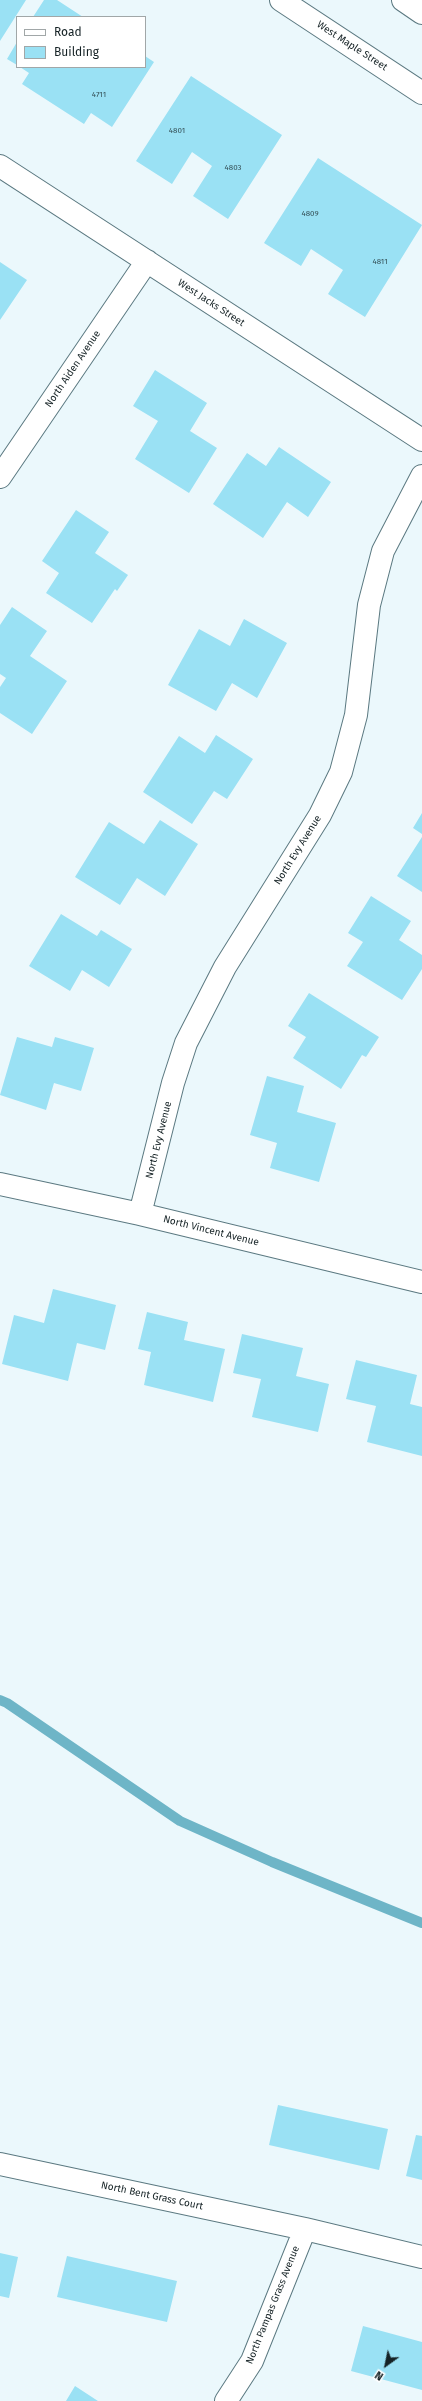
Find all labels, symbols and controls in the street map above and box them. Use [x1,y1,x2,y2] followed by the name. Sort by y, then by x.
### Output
[16,16,146,68] legend
[314,19,390,73] street label: West Maple Street
[54,25,82,39] text: Road
[54,45,99,59] text: Building
[92,90,106,100] house number: 4711
[169,126,185,136] house number: 4801
[224,163,242,173] house number: 4803
[301,209,319,219] house number: 4809
[372,257,388,267] house number: 4811
[175,277,247,329] street label: West Jacks Street
[43,328,103,410] street label: North Aiden Avenue
[272,813,324,887] street label: North Evy Avenue
[144,1100,174,1180] street label: North Evy Avenue
[162,1213,260,1249] street label: North Vincent Avenue
[100,2179,204,2213] street label: North Bent Grass Court
[244,2244,302,2366] street label: North Pampas Grass Avenue
[366,2345,406,2385] north arrow
[373,2368,386,2383] text: N

